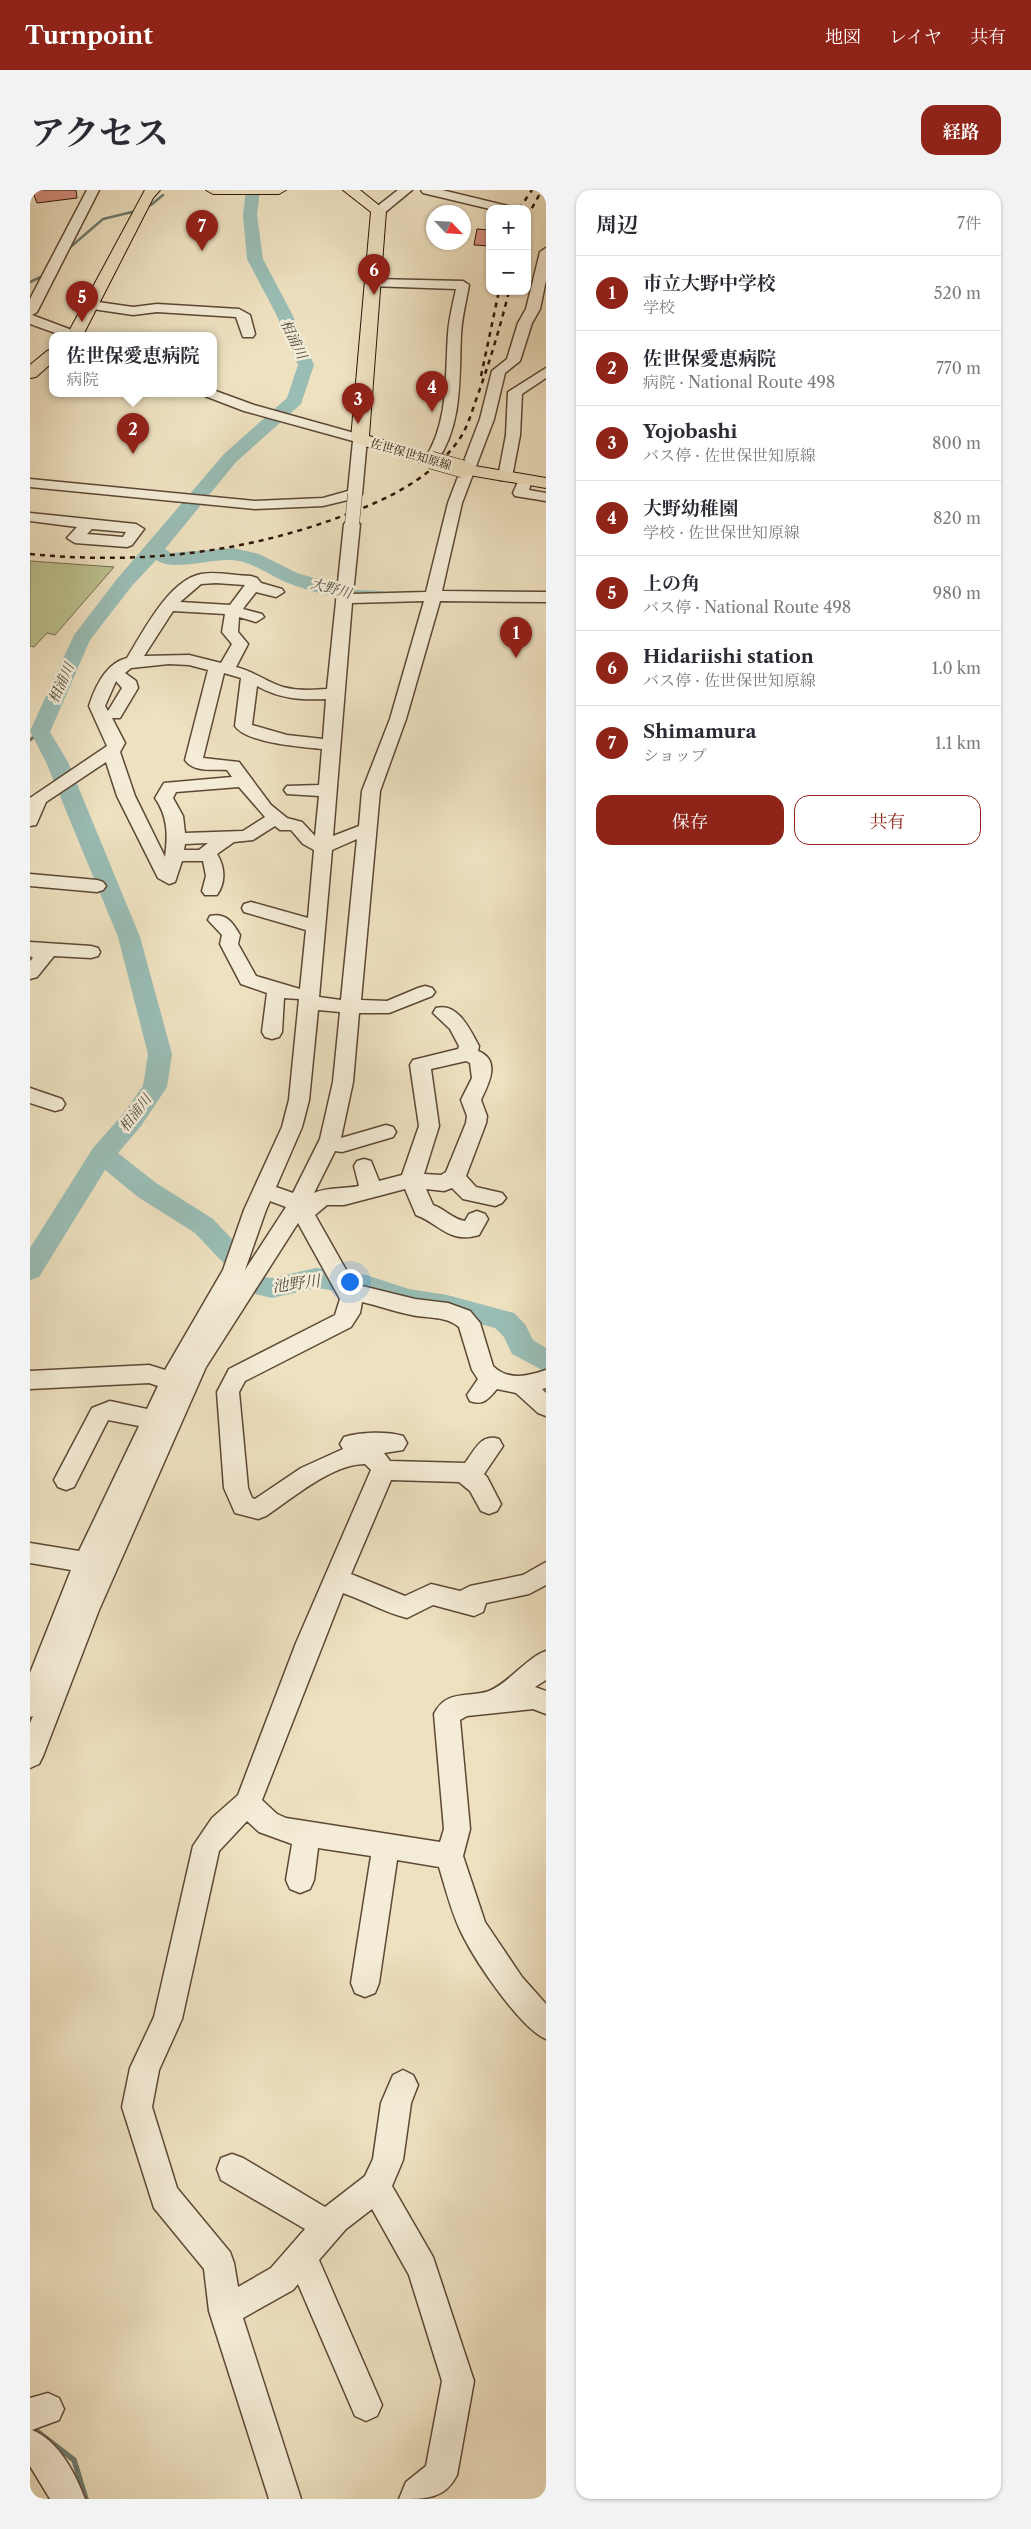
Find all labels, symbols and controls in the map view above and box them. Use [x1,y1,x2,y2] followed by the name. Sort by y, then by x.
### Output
[25,21,153,50] text: Turnpoint
[825,26,861,48] text: 地図
[889,26,942,48] text: レイヤ
[970,26,1006,48] text: 共有
[921,105,1001,155] button: 経路
[30,111,169,154] text: アクセス
[426,205,471,250] north arrow
[486,205,531,295] map controls
[486,205,531,250] button: +
[186,210,218,251] pin: 7
[596,212,638,237] text: 周辺
[957,213,981,233] text: 7件
[486,250,531,295] button: −
[358,254,390,295] pin: 6
[643,272,776,295] text: 市立大野中学校
[66,281,98,322] pin: 5
[608,283,616,303] text: 1
[934,283,981,303] text: 520 m
[643,297,675,317] text: 学校
[277,316,312,364] water label: 相浦川
[49,332,217,397] popup
[66,344,200,367] text: 佐世保愛恵病院
[643,347,776,370] text: 佐世保愛恵病院
[607,358,617,378] text: 2
[936,358,981,378] text: 770 m
[66,369,99,389] text: 病院
[416,371,448,412] pin: 4
[643,372,835,392] text: 病院 · National Route 498
[342,383,374,424] pin: 3
[117,413,149,454] pin: 2
[643,420,737,443] text: Yojobashi
[607,433,617,453] text: 3
[932,433,981,453] text: 800 m
[369,435,453,473] street label: 佐世保世知原線
[643,445,816,465] text: バス停 · 佐世保世知原線
[643,497,738,520] text: 大野幼稚園
[607,508,617,528] text: 4
[933,508,981,528] text: 820 m
[643,522,800,542] text: 学校 · 佐世保世知原線
[643,572,700,595] text: 上の角
[308,574,356,603] water label: 大野川
[608,583,616,603] text: 5
[933,583,981,603] text: 980 m
[643,597,851,617] text: バス停 · National Route 498
[500,617,532,658] pin: 1
[643,645,814,668] text: Hidariishi station
[44,658,79,706] water label: 相浦川
[607,658,617,678] text: 6
[932,658,981,678] text: 1.0 km
[643,670,816,690] text: バス停 · 佐世保世知原線
[643,720,757,743] text: Shimamura
[608,733,616,753] text: 7
[935,733,981,753] text: 1.1 km
[643,745,707,765] text: ショップ
[596,795,784,845] button: 保存
[794,795,981,845] button: 共有
[115,1089,156,1135] water label: 相浦川
[337,1269,363,1295] your location
[271,1270,323,1296] water label: 池野川

